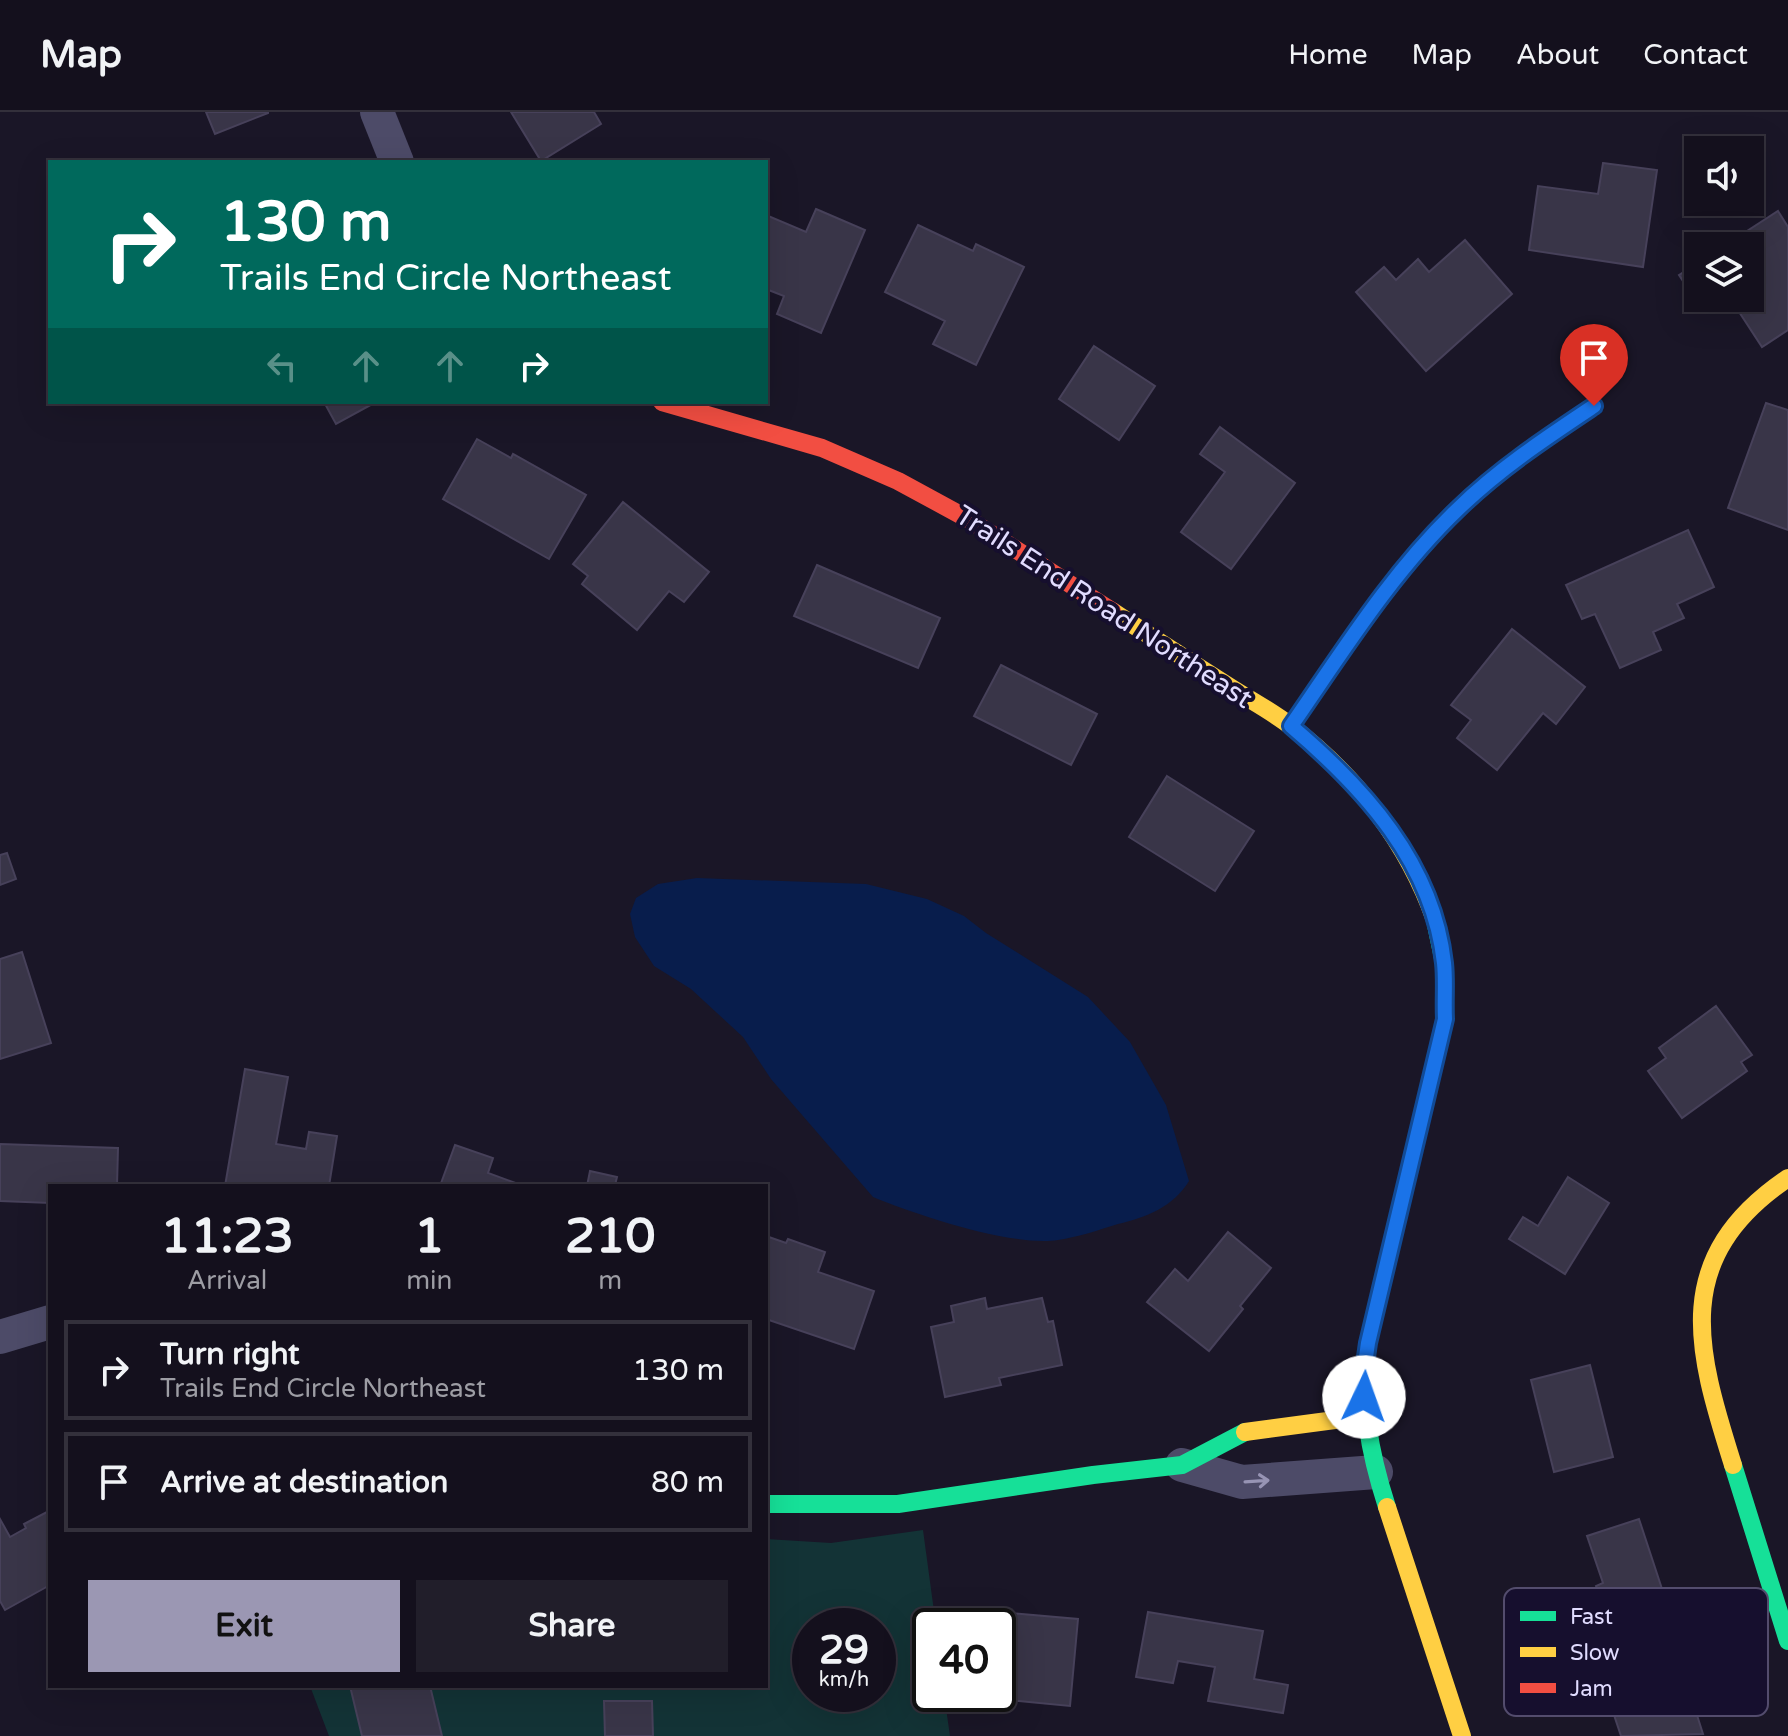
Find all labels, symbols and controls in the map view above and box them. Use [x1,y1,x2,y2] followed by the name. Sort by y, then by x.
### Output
[40,32,122,78] text: Map
[1288,38,1368,72] text: Home
[1412,38,1472,72] text: Map
[1516,38,1599,72] text: About
[1643,38,1748,72] text: Contact
[1684,136,1764,312] map controls
[1684,136,1764,216] button: sound
[220,189,391,256] text: 130 m
[88,192,192,296] icon: right
[1684,232,1764,312] button: layers
[220,257,671,300] text: Trails End Circle Northeast
[1560,324,1628,406] pin
[1572,336,1616,380] icon: arrive
[260,344,304,388] icon: left
[344,344,388,388] icon: ahead
[428,344,472,388] icon: ahead
[512,344,556,388] icon: right
[949,498,1259,716] street label: Trails End Road Northeast
[161,1208,294,1266] text: 11:23
[414,1208,444,1266] text: 1
[565,1208,655,1266] text: 210
[187,1265,267,1296] text: Arrival
[406,1265,452,1296] text: min
[598,1265,622,1296] text: m
[160,1336,300,1373] text: Turn right
[92,1348,136,1392] icon: right
[632,1352,724,1389] text: 130 m
[1322,1355,1406,1439] position arrow
[160,1373,486,1404] text: Trails End Circle Northeast
[92,1460,136,1504] icon: arrive
[160,1464,448,1501] text: Arrive at destination
[651,1464,724,1501] text: 80 m
[1244,1473,1270,1488] one-way arrow
[88,1580,400,1672] button: Exit
[416,1580,728,1672] button: Share
[1504,1588,1768,1716] legend
[1570,1604,1613,1630] text: Fast
[912,1608,1016,1712] speed limit sign: 40
[819,1626,869,1674] text: 29
[1570,1640,1620,1666] text: Slow
[819,1668,869,1692] text: km/h
[1570,1676,1613,1702] text: Jam

